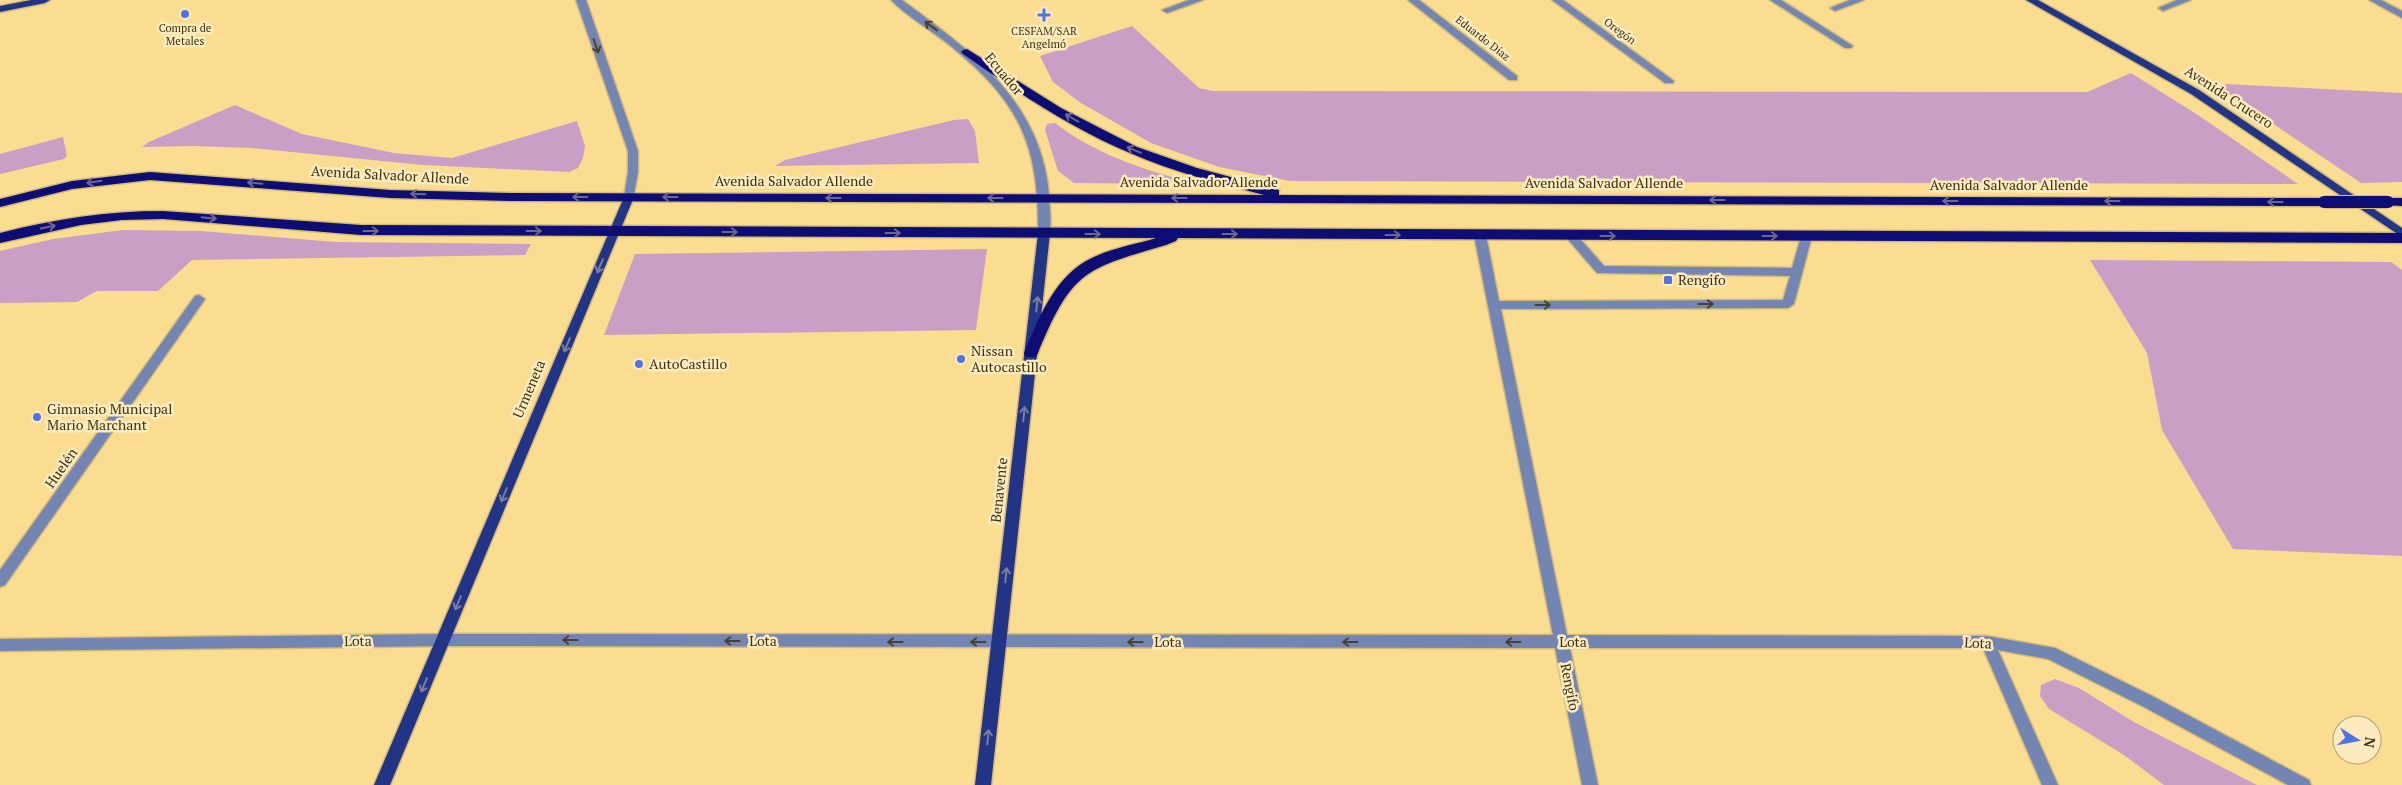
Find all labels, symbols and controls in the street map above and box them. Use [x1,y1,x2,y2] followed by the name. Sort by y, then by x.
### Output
[179,8,191,20] marker: Compra de Metales
[1037,8,1051,22] marker: CESFAM/SAR Angelmó
[1453,12,1513,64] street label: Eduardo Díaz
[1601,15,1639,48] street label: Oregón
[159,21,212,48] place label: Compra de Metales
[924,21,938,31] one-way arrow
[1011,24,1077,51] place label: CESFAM/SAR Angelmó
[592,38,602,54] one-way arrow
[981,48,1028,100] street label: Ecuador
[2181,61,2277,132] street label: Avenida Crucero
[1065,112,1079,122] one-way arrow
[1126,144,1141,153] one-way arrow
[310,161,470,188] street label: Avenida Salvador Allende
[715,171,873,190] street label: Avenida Salvador Allende
[1120,172,1278,191] street label: Avenida Salvador Allende
[1525,173,1683,192] street label: Avenida Salvador Allende
[1930,175,2088,194] street label: Avenida Salvador Allende
[86,177,102,187] one-way arrow
[248,179,264,188] one-way arrow
[410,190,426,199] one-way arrow
[572,192,588,202] one-way arrow
[663,192,679,202] one-way arrow
[825,193,841,202] one-way arrow
[988,193,1004,203] one-way arrow
[1171,193,1187,203] one-way arrow
[1710,195,1726,205] one-way arrow
[1942,196,1958,206] one-way arrow
[2105,196,2121,206] one-way arrow
[2267,197,2284,207] one-way arrow
[201,213,217,223] one-way arrow
[39,221,55,231] one-way arrow
[363,226,379,235] one-way arrow
[525,226,541,236] one-way arrow
[722,227,738,237] one-way arrow
[884,228,901,238] one-way arrow
[1084,229,1101,239] one-way arrow
[1222,229,1238,239] one-way arrow
[1384,230,1400,240] one-way arrow
[1599,231,1615,241] one-way arrow
[1762,231,1778,241] one-way arrow
[595,258,605,273] one-way arrow
[1678,270,1726,289] place label: Rengifo
[1662,274,1674,286] marker: Rengifo
[1032,297,1041,313] one-way arrow
[1698,299,1714,309] one-way arrow
[1535,300,1551,310] one-way arrow
[561,337,571,352] one-way arrow
[971,341,1047,376] place label: Nissan Autocastillo
[955,353,967,365] marker: Nissan Autocastillo
[649,354,728,373] place label: AutoCastillo
[508,357,549,421] street label: Urmeneta
[633,358,645,370] marker: AutoCastillo
[47,399,172,434] place label: Gimnasio Municipal Mario Marchant
[1019,406,1029,422] one-way arrow
[31,411,43,423] marker: Gimnasio Municipal Mario Marchant
[40,443,82,492] street label: Huelén
[986,456,1011,524] street label: Benavente
[499,486,508,502] one-way arrow
[1001,567,1011,583] one-way arrow
[453,595,463,610] one-way arrow
[344,631,372,650] street label: Lota
[749,631,777,650] street label: Lota
[1154,632,1182,651] street label: Lota
[1559,632,1587,651] street label: Lota
[1964,632,1992,653] street label: Lota
[562,635,578,645] one-way arrow
[725,636,741,646] one-way arrow
[887,637,904,647] one-way arrow
[970,637,986,647] one-way arrow
[1127,637,1144,647] one-way arrow
[1342,637,1358,647] one-way arrow
[1505,637,1521,647] one-way arrow
[1557,662,1584,712] street label: Rengifo
[419,677,429,692] one-way arrow
[2332,715,2382,765] north arrow
[983,729,993,745] one-way arrow
[2360,736,2381,750] text: N

